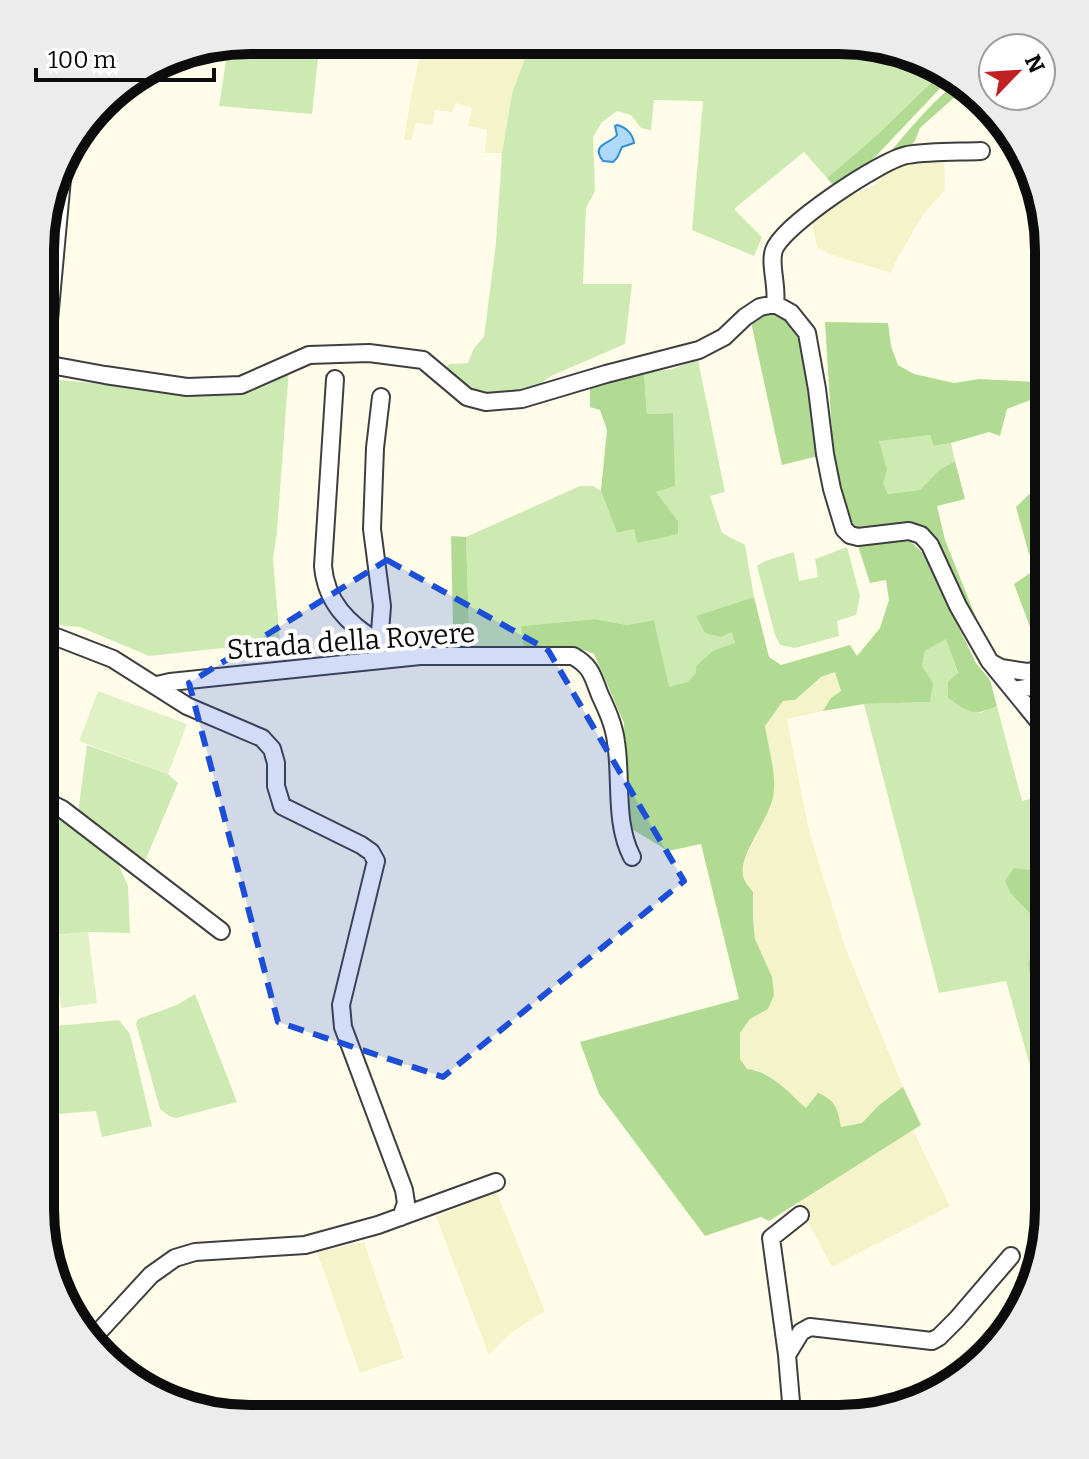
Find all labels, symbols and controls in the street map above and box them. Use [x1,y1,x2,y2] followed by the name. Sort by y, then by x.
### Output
[36,32,214,82] scale bar
[977,32,1057,112] north arrow
[48,46,116,74] text: 100 m
[1019,50,1051,77] text: N
[226,616,476,666] street label: Strada della Rovere

